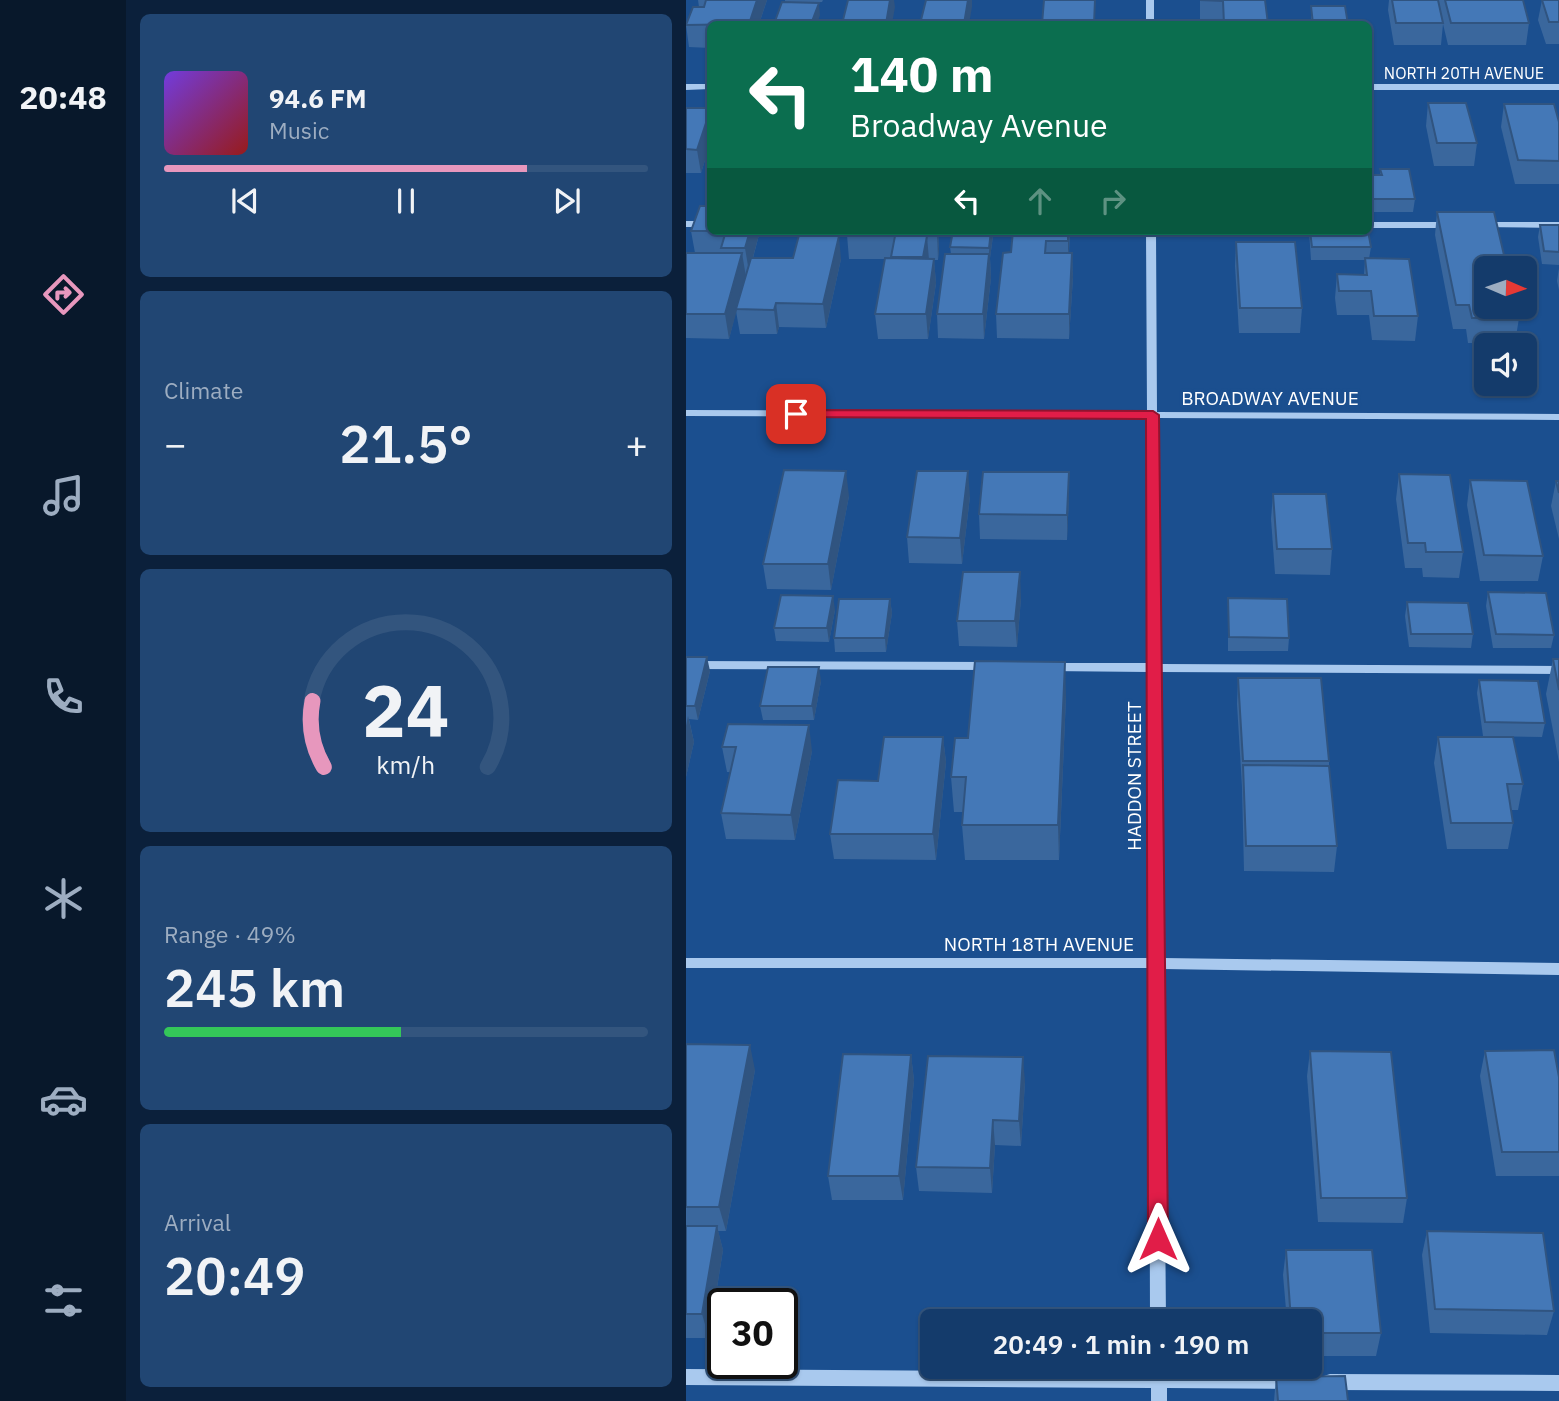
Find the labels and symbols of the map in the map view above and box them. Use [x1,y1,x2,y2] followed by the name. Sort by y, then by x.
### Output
[1384,63,1544,83] street label: NORTH 20TH AVENUE
[1474,256,1536,318] north arrow
[766,384,826,444] pin
[1181,386,1359,410] street label: BROADWAY AVENUE
[1122,701,1146,851] street label: HADDON STREET
[944,932,1134,956] street label: NORTH 18TH AVENUE
[1121,1202,1195,1276] position arrow
[707,1288,798,1379] speed limit sign: 30

